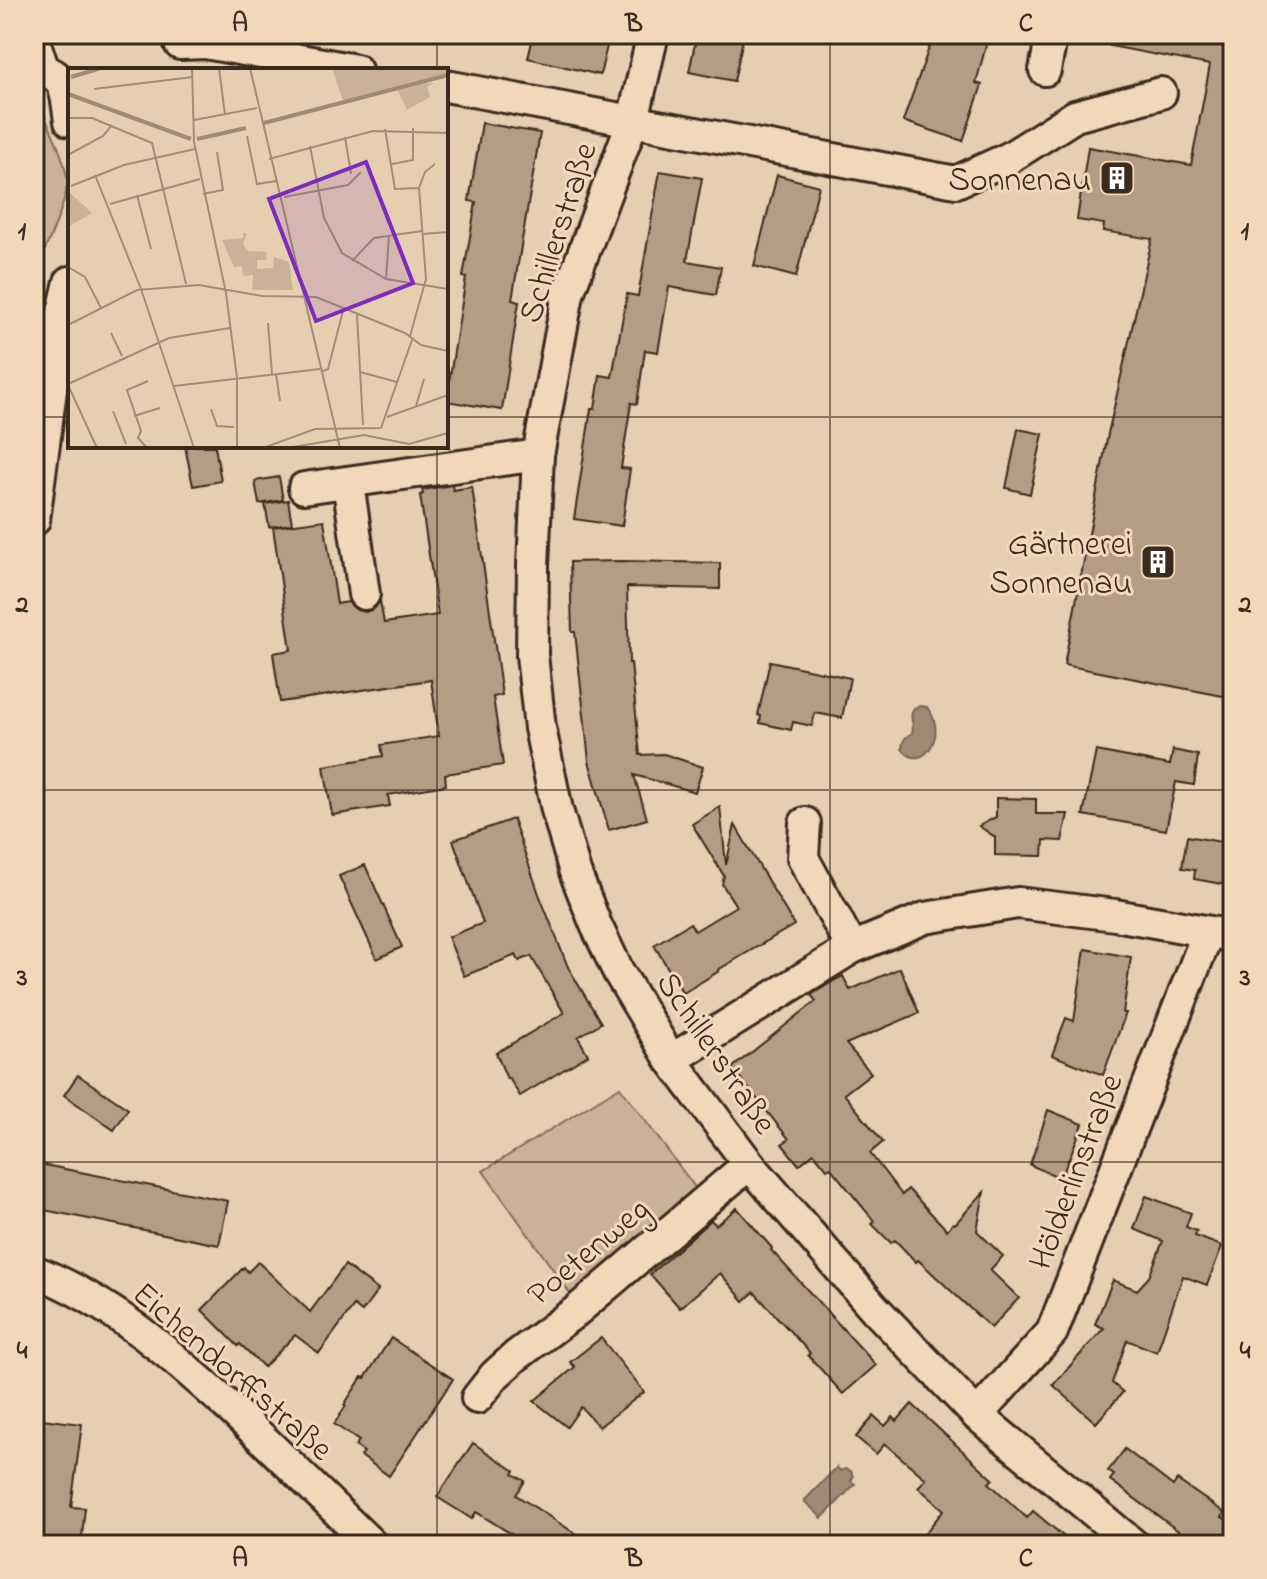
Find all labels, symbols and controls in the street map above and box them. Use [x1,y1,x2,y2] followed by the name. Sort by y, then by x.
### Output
[232,6,248,44] text: A
[624,6,643,44] text: B
[1019,6,1033,44] text: C
[68,68,448,448] inset map
[507,136,613,330] street label: Schillerstraße
[948,157,1091,207] place label: Sonnenau
[1098,159,1136,197] building icon: Sonnenau
[18,214,27,252] text: 1
[1241,214,1250,252] text: 1
[989,521,1132,610] place label: Gärtnerei Sonnenau
[1139,543,1177,581] building icon: Gärtnerei Sonnenau
[15,587,29,625] text: 2
[1238,587,1252,625] text: 2
[16,960,28,998] text: 3
[1239,960,1251,998] text: 3
[642,963,788,1146] street label: Schillerstraße
[1017,1066,1138,1278] street label: Hölderlinstraße
[517,1187,662,1319] street label: Poetenweg
[120,1271,344,1475] street label: Eichendorffstraße
[17,1333,28,1371] text: 4
[1240,1333,1251,1371] text: 4
[232,1541,248,1579] text: A
[624,1541,643,1579] text: B
[1019,1541,1033,1579] text: C

